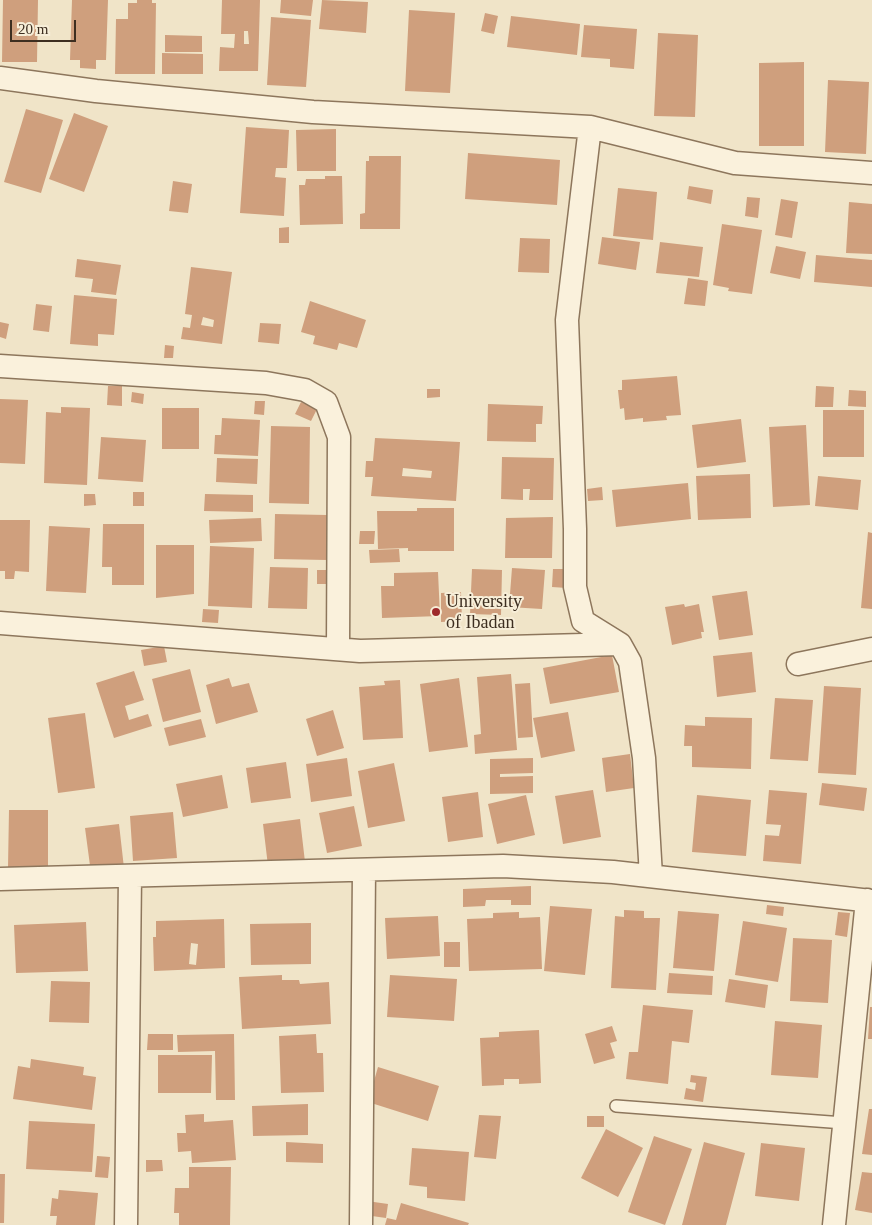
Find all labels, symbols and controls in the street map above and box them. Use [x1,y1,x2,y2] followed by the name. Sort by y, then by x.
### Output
[12,10,79,42] scale bar
[18,21,48,37] text: 20 m
[446,591,522,634] place label: University of Ibadan
[430,606,442,618] marker: University of Ibadan

